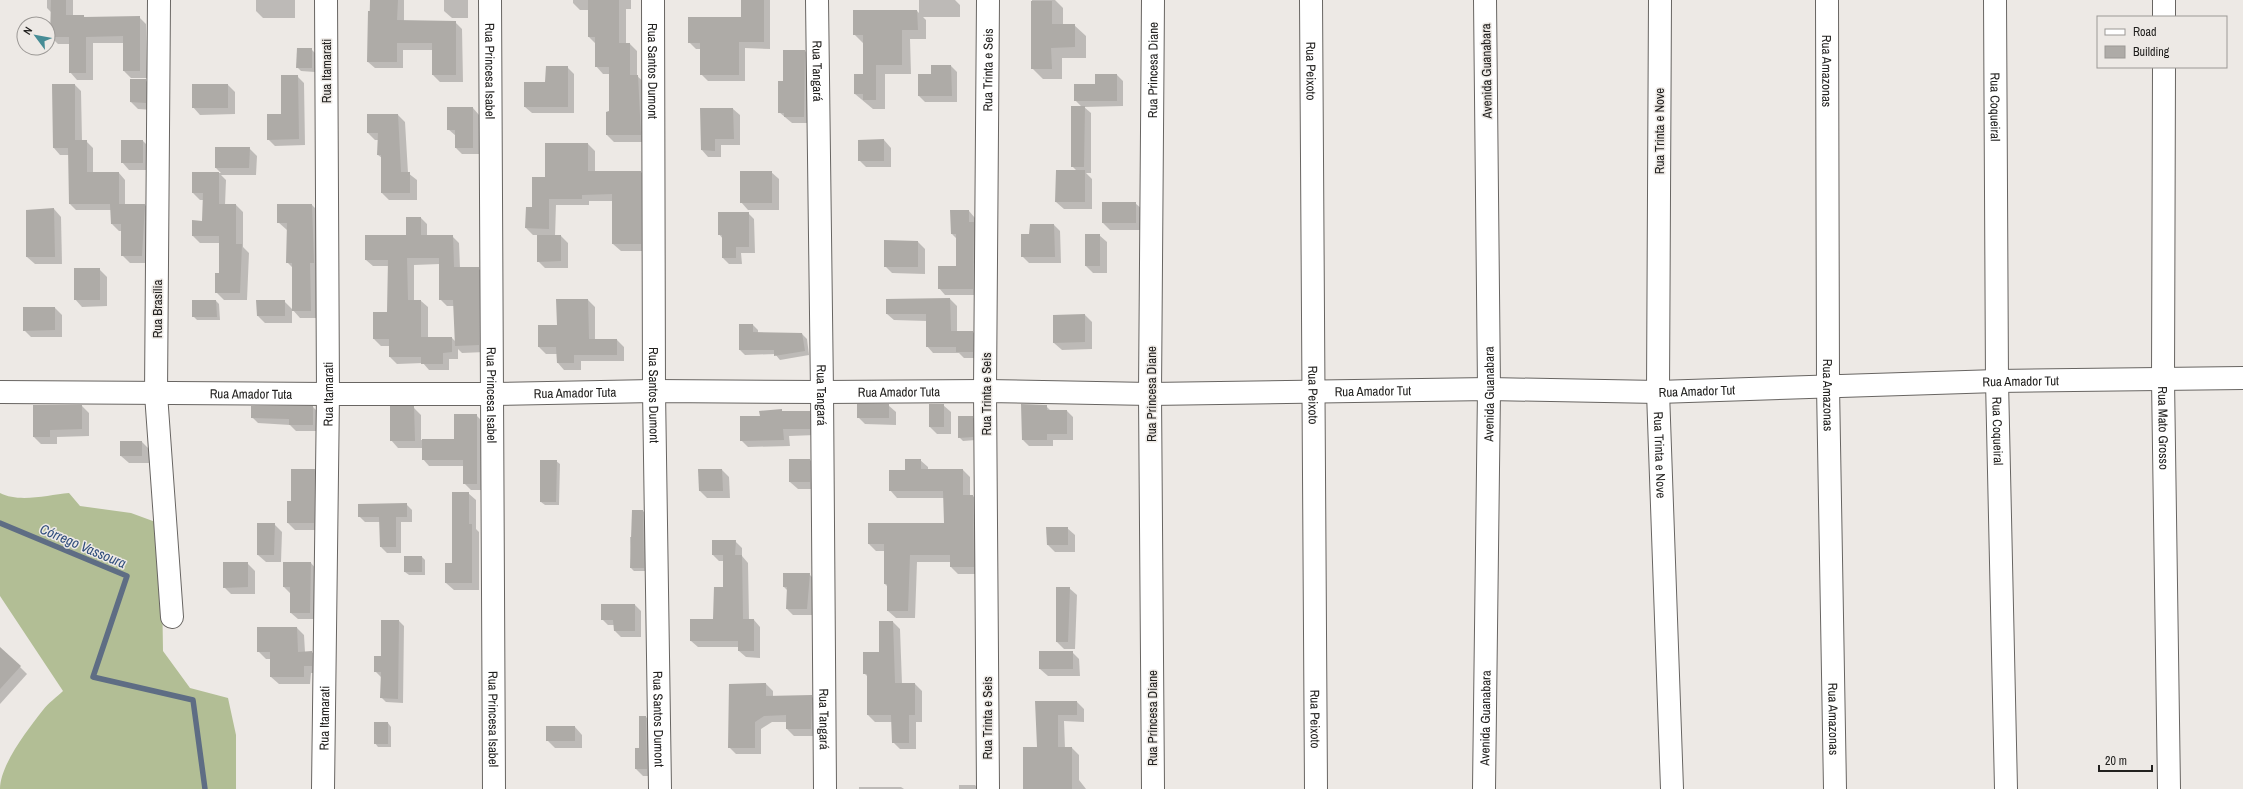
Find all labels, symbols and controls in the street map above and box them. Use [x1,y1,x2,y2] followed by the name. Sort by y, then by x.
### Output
[16,16,56,56] north arrow
[2097,16,2227,68] legend
[1144,22,1162,118] street label: Rua Princesa Diane
[481,23,499,119] street label: Rua Princesa Isabel
[644,23,661,119] street label: Rua Santos Dumont
[1477,23,1496,120] street label: Avenida Guanabara
[20,24,35,37] text: N
[2133,24,2157,40] text: Road
[979,28,997,112] street label: Rua Trinta e Seis
[1818,35,1835,107] street label: Rua Amazonas
[318,39,335,103] street label: Rua Itamarati
[809,40,826,102] street label: Rua Tangará
[1302,42,1320,101] street label: Rua Peixoto
[2133,44,2170,60] text: Building
[1986,73,2004,141] street label: Rua Coqueiral
[1651,88,1668,174] street label: Rua Trinta e Nove
[149,280,166,338] street label: Rua Brasília
[1143,346,1160,442] street label: Rua Princesa Diane
[1480,346,1498,443] street label: Avenida Guanabara
[483,347,500,443] street label: Rua Princesa Isabel
[645,347,663,443] street label: Rua Santos Dumont
[978,353,995,435] street label: Rua Trinta e Seis
[1819,359,1837,431] street label: Rua Amazonas
[320,362,337,426] street label: Rua Itamarati
[813,364,830,426] street label: Rua Tangará
[1304,366,1322,424] street label: Rua Peixoto
[1982,372,2059,390] street label: Rua Amador Tut
[1658,381,1735,401] street label: Rua Amador Tut
[1334,382,1411,400] street label: Rua Amador Tut
[858,383,940,401] street label: Rua Amador Tuta
[534,384,617,402] street label: Rua Amador Tuta
[210,385,292,403] street label: Rua Amador Tuta
[2154,386,2172,470] street label: Rua Mato Grosso
[1988,396,2007,466] street label: Rua Coqueiral
[1650,411,1670,499] street label: Rua Trinta e Nove
[37,520,129,572] water label: Córrego Vassoura
[1144,670,1161,766] street label: Rua Princesa Diane
[1476,670,1494,767] street label: Avenida Guanabara
[484,671,502,767] street label: Rua Princesa Isabel
[649,671,668,767] street label: Rua Santos Dumont
[979,677,996,759] street label: Rua Trinta e Seis
[1824,683,1842,755] street label: Rua Amazonas
[315,686,333,750] street label: Rua Itamarati
[815,688,833,750] street label: Rua Tangará
[1306,690,1324,748] street label: Rua Peixoto
[2099,747,2152,773] scale bar
[2105,753,2127,769] text: 20 m

